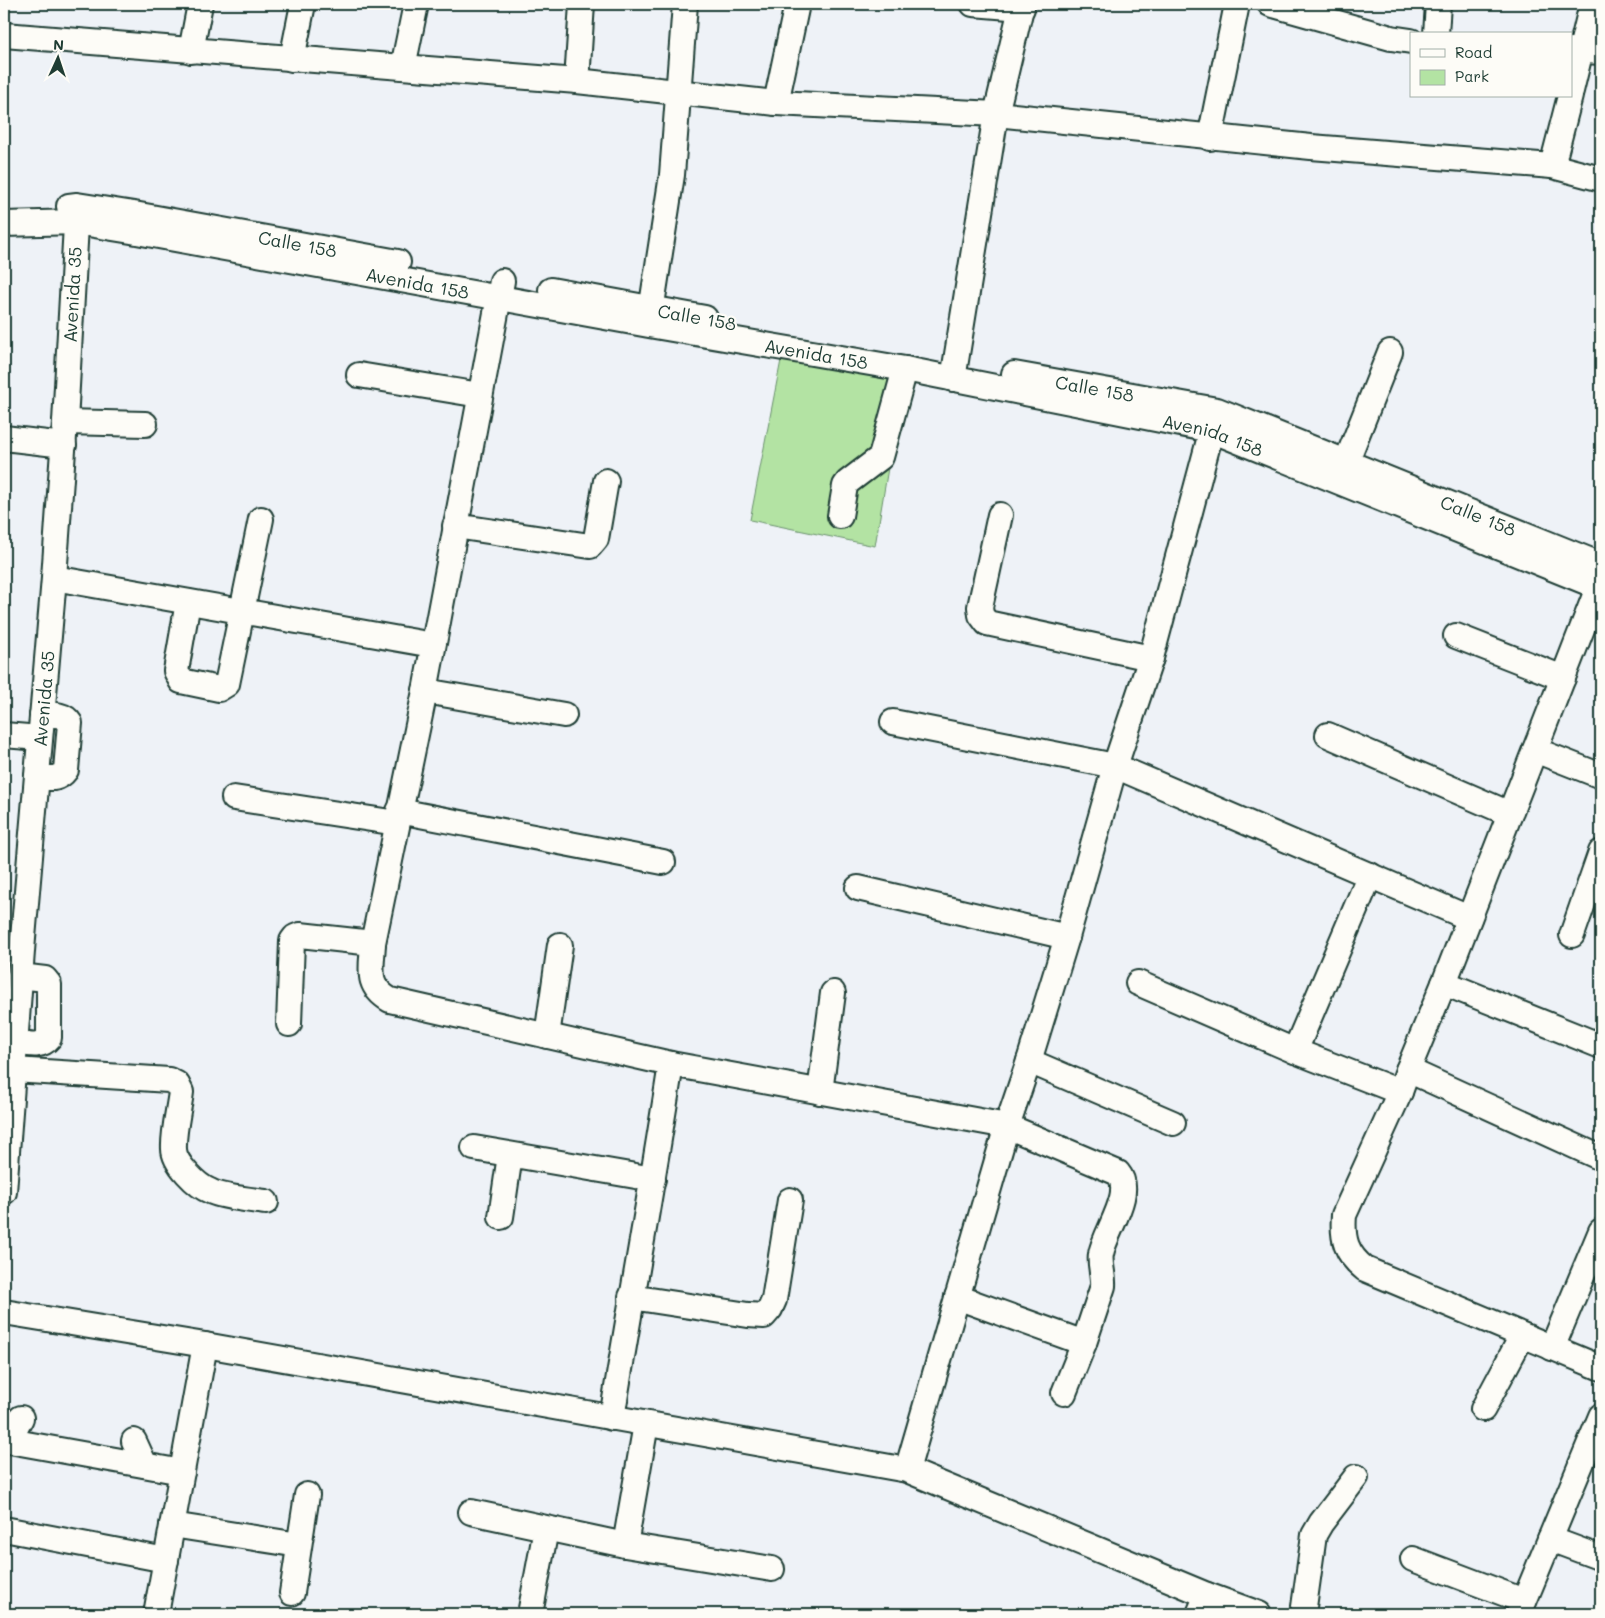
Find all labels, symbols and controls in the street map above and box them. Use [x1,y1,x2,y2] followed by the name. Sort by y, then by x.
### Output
[32,32,82,82] north arrow
[1410,32,1572,98] legend
[53,35,65,54] text: N
[1455,42,1492,62] text: Road
[1455,66,1489,86] text: Park
[256,225,339,263] street label: Calle 158
[57,246,87,343] street label: Avenida 35
[364,262,471,304] street label: Avenida 158
[656,298,738,336] street label: Calle 158
[763,333,870,374] street label: Avenida 158
[1054,370,1136,407] street label: Calle 158
[1160,409,1267,462] street label: Avenida 158
[1437,489,1520,542] street label: Calle 158
[28,650,60,748] street label: Avenida 35

